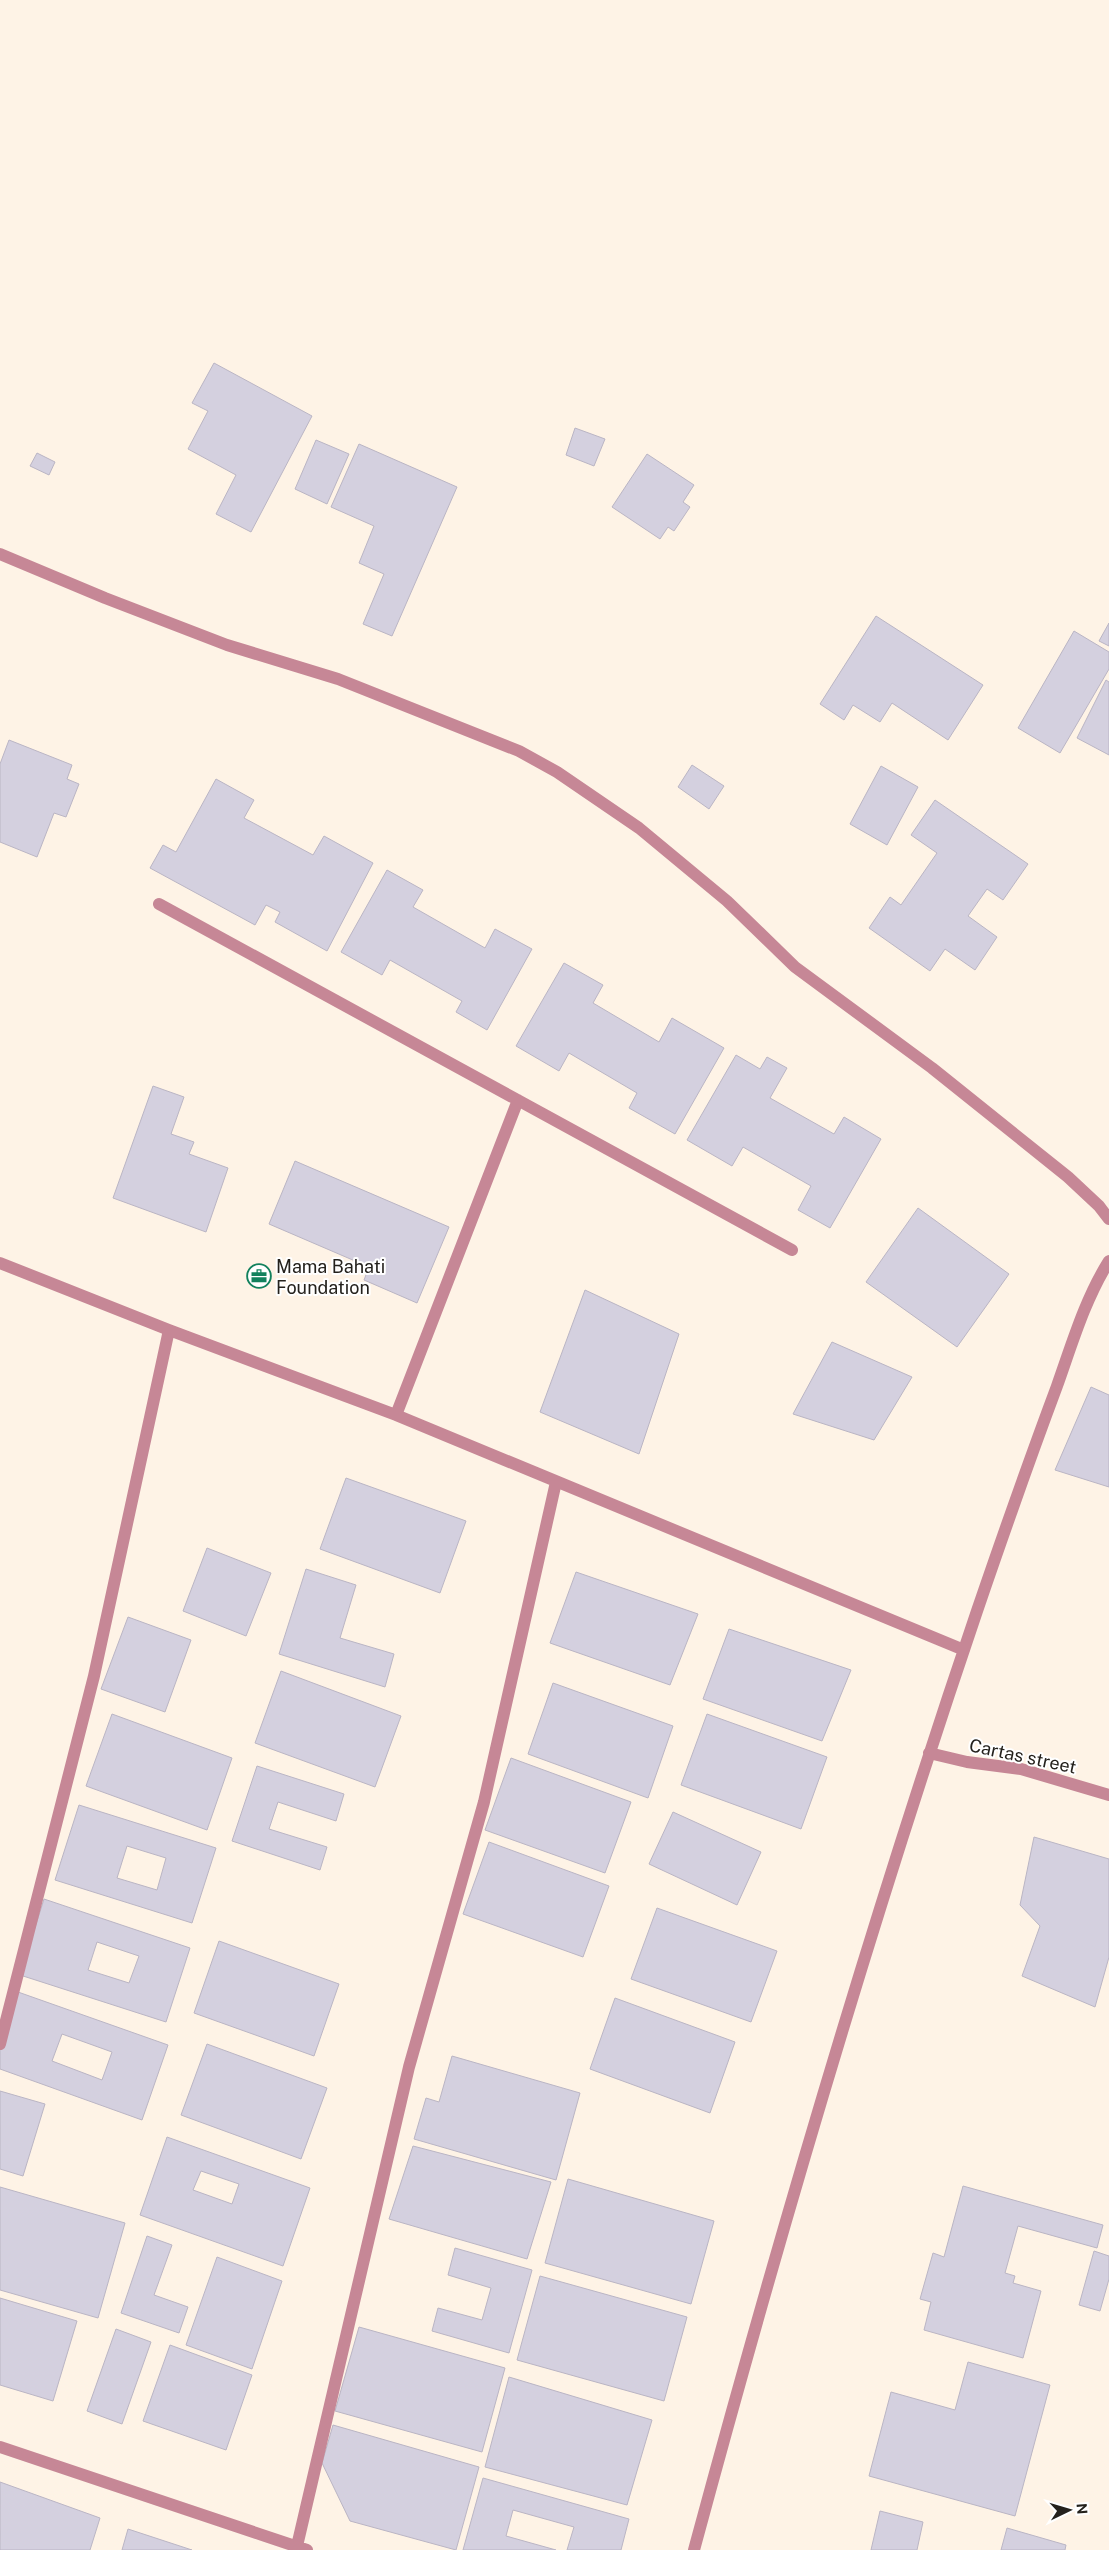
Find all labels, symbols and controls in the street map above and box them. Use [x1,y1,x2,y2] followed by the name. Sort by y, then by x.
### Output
[276,1256,385,1298] place label: Mama Bahati Foundation
[246,1263,272,1289] office icon: Mama Bahati Foundation
[968,1734,1078,1778] street label: Cartas street
[1044,2485,1094,2535] north arrow
[1074,2503,1090,2515] text: N

